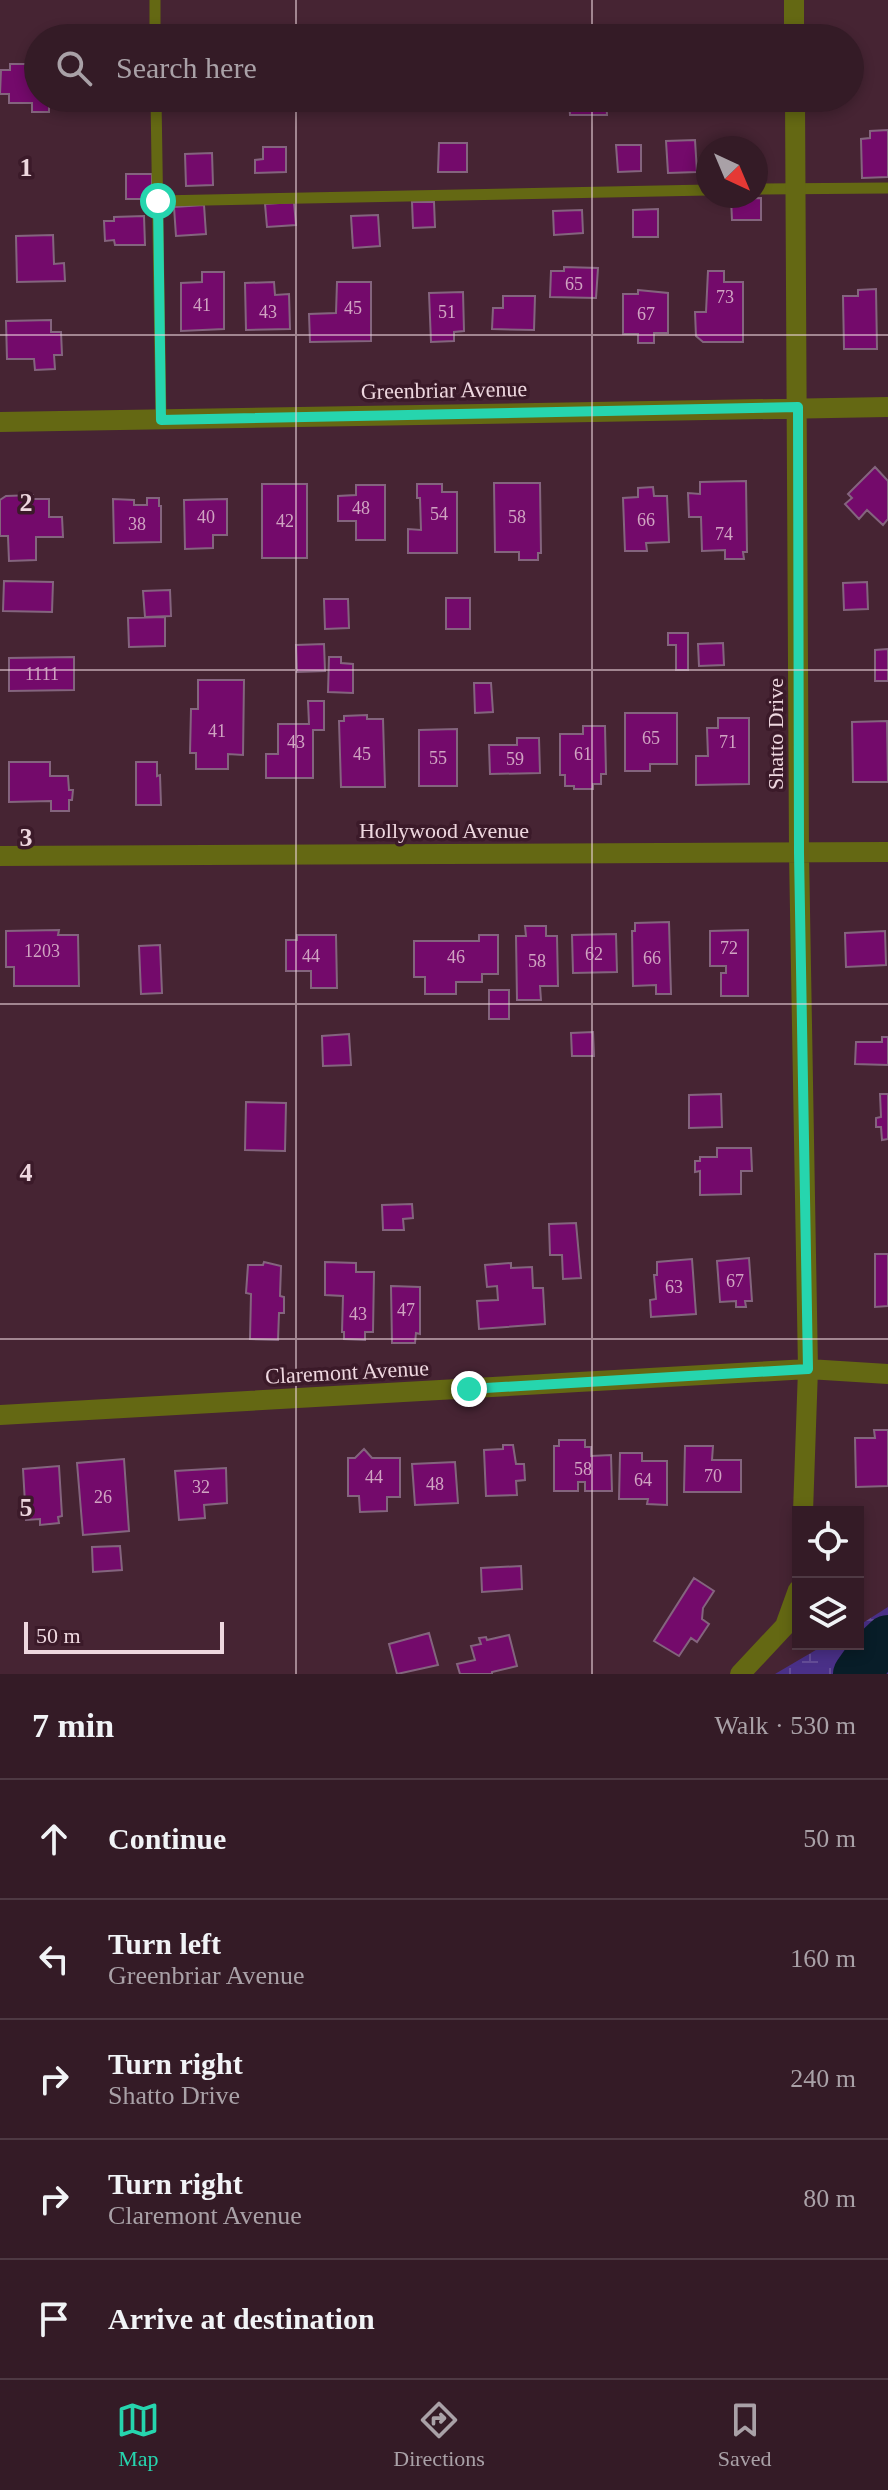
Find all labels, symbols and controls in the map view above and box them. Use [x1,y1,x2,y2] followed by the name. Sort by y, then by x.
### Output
[24,24,864,112] search box
[52,46,96,90] icon: search
[116,51,257,84] text: Search here
[696,136,768,208] north arrow
[20,153,33,182] text: 1
[140,183,176,219] route start
[565,274,583,294] house number: 65
[716,287,734,307] house number: 73
[193,295,211,315] house number: 41
[344,298,362,318] house number: 45
[259,302,277,322] house number: 43
[438,302,456,322] house number: 51
[637,304,655,324] house number: 67
[361,376,527,404] street label: Greenbriar Avenue
[20,488,33,517] text: 2
[352,498,370,518] house number: 48
[430,504,448,524] house number: 54
[197,507,215,527] house number: 40
[508,507,526,527] house number: 58
[637,510,655,530] house number: 66
[276,511,294,531] house number: 42
[128,514,146,534] house number: 38
[715,524,733,544] house number: 74
[25,664,59,684] house number: 1111
[763,678,788,790] street label: Shatto Drive
[208,721,226,741] house number: 41
[642,728,660,748] house number: 65
[287,732,305,752] house number: 43
[719,732,737,752] house number: 71
[353,744,371,764] house number: 45
[574,744,592,764] house number: 61
[429,748,447,768] house number: 55
[506,749,524,769] house number: 59
[359,818,529,843] street label: Hollywood Avenue
[20,823,33,852] text: 3
[720,938,738,958] house number: 72
[24,941,60,961] house number: 1203
[585,944,603,964] house number: 62
[302,946,320,966] house number: 44
[447,947,465,967] house number: 46
[643,948,661,968] house number: 66
[528,951,546,971] house number: 58
[20,1158,33,1187] text: 4
[726,1271,744,1291] house number: 67
[665,1277,683,1297] house number: 63
[397,1300,415,1320] house number: 47
[349,1304,367,1324] house number: 43
[264,1355,430,1389] street label: Claremont Avenue
[451,1371,487,1407] route end
[574,1459,592,1479] house number: 58
[704,1466,722,1486] house number: 70
[365,1467,383,1487] house number: 44
[634,1470,652,1490] house number: 64
[426,1474,444,1494] house number: 48
[192,1477,210,1497] house number: 32
[94,1487,112,1507] house number: 26
[20,1493,33,1522] text: 5
[792,1506,864,1650] map controls
[792,1506,864,1578] button: locate
[792,1578,864,1650] button: layers
[24,1618,224,1654] scale bar
[36,1623,81,1648] text: 50 m
[32,1707,114,1744] text: 7 min
[714,1711,856,1740] text: Walk · 530 m
[32,1817,76,1861] icon: ahead
[108,1822,226,1855] text: Continue
[803,1824,856,1853] text: 50 m
[108,1927,221,1960] text: Turn left
[32,1937,76,1981] icon: left
[790,1944,856,1973] text: 160 m
[108,1961,305,1990] text: Greenbriar Avenue
[108,2047,243,2080] text: Turn right
[32,2057,76,2101] icon: right
[790,2064,856,2093] text: 240 m
[108,2081,240,2110] text: Shatto Drive
[108,2167,243,2200] text: Turn right
[32,2177,76,2221] icon: right
[803,2184,856,2213] text: 80 m
[108,2201,302,2230] text: Claremont Avenue
[32,2297,76,2341] icon: arrive
[108,2302,375,2335] text: Arrive at destination
[116,2398,160,2472] tab: Map
[393,2398,485,2472] tab: Directions
[718,2398,772,2472] tab: Saved

